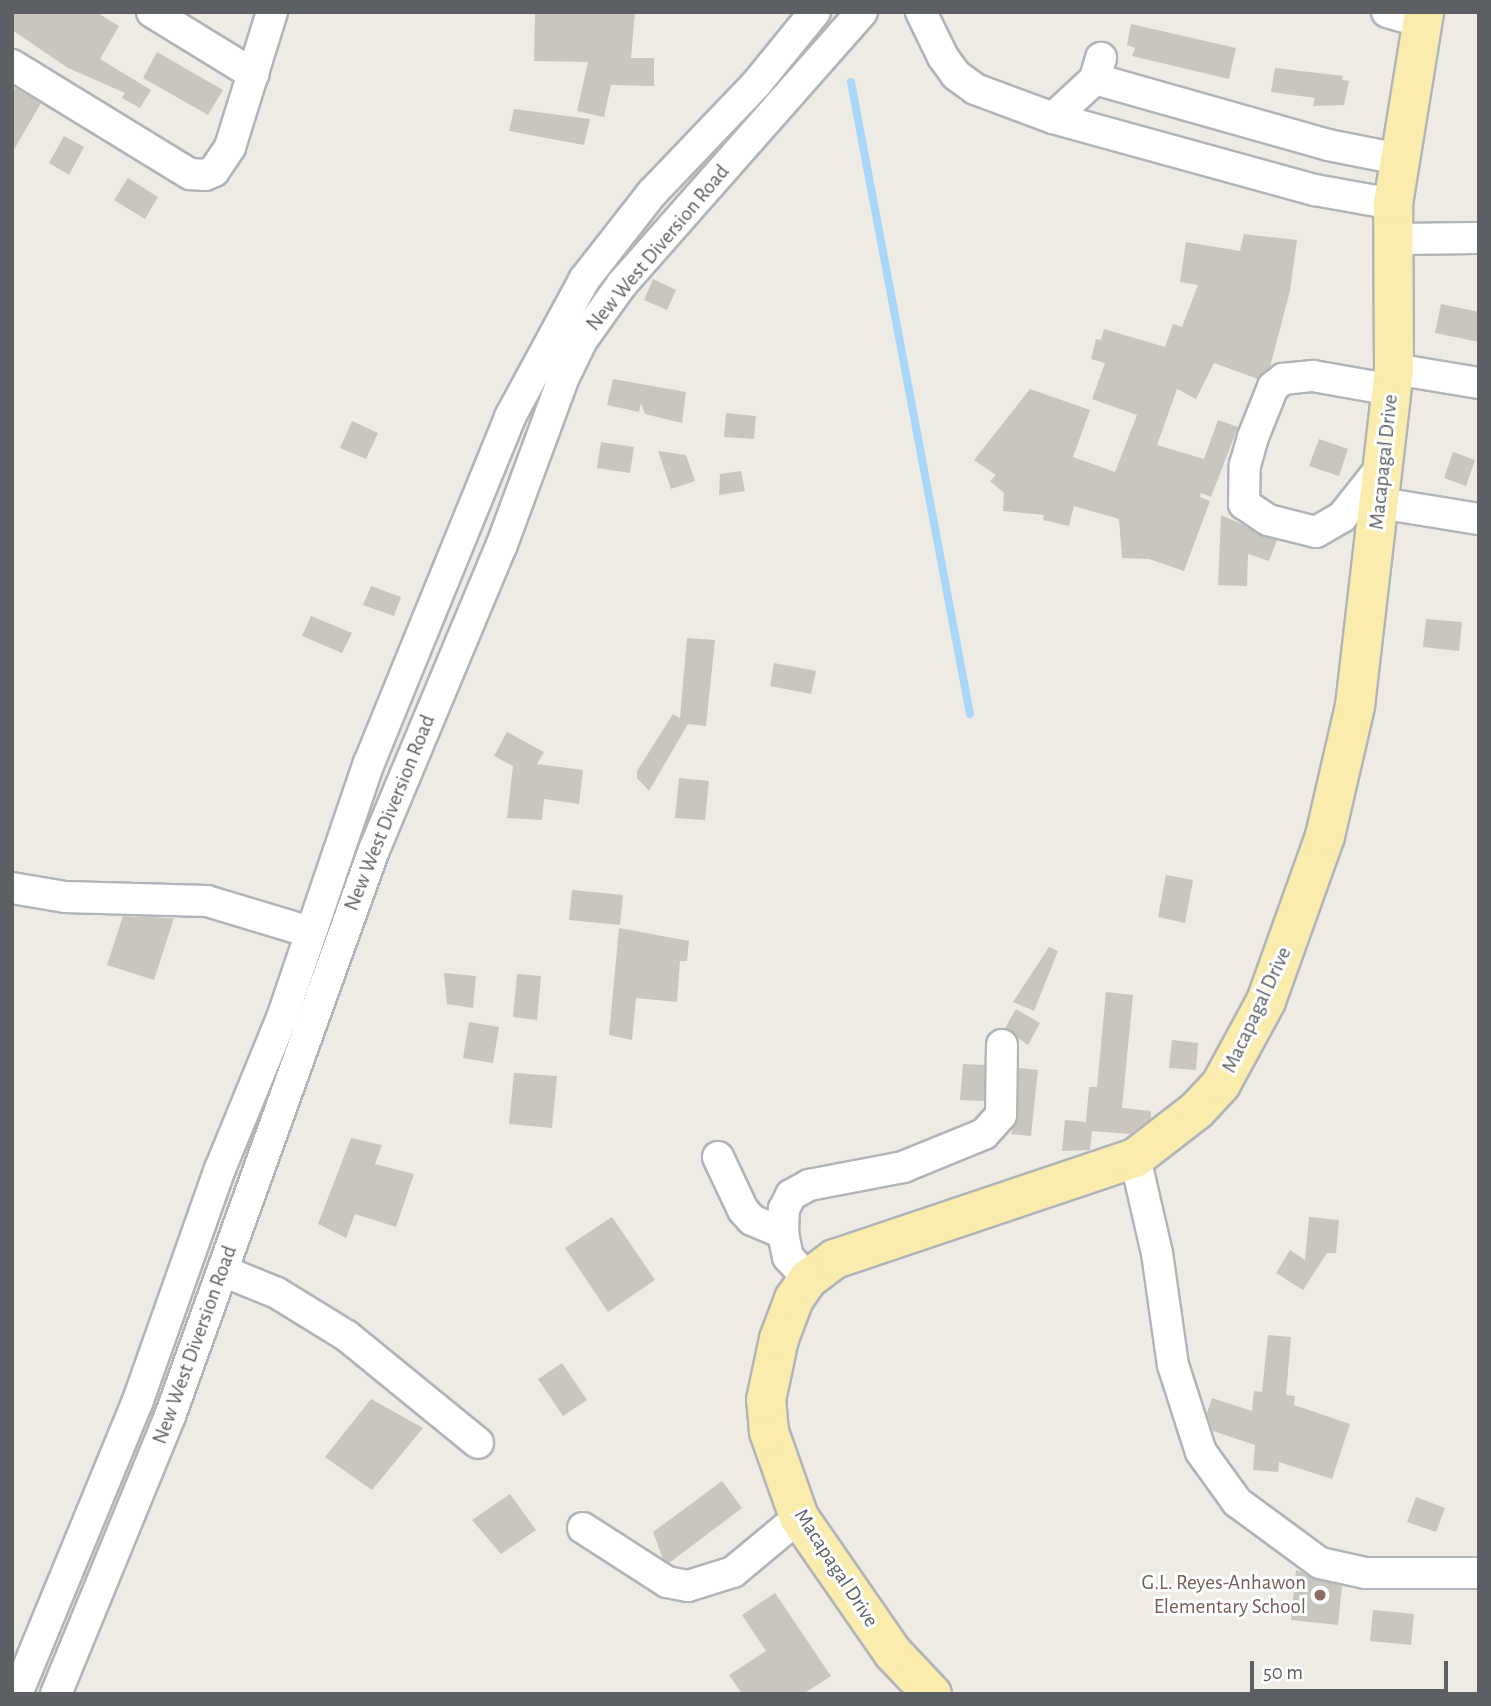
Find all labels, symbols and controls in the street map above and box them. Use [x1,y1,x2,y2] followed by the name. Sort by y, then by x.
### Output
[581,160,735,336] street label: New West Diversion Road
[1364,393,1404,531] street label: Macapagal Drive
[339,711,441,915] street label: New West Diversion Road
[1217,943,1297,1077] street label: Macapagal Drive
[147,1242,243,1448] street label: New West Diversion Road
[788,1504,884,1632] street label: Macapagal Drive
[1142,1570,1306,1620] place label: G.L. Reyes-Anhawon Elementary School
[1312,1587,1328,1603] marker: G.L. Reyes-Anhawon Elementary School
[1253,1646,1451,1690] scale bar
[1263,1662,1303,1683] text: 50 m

